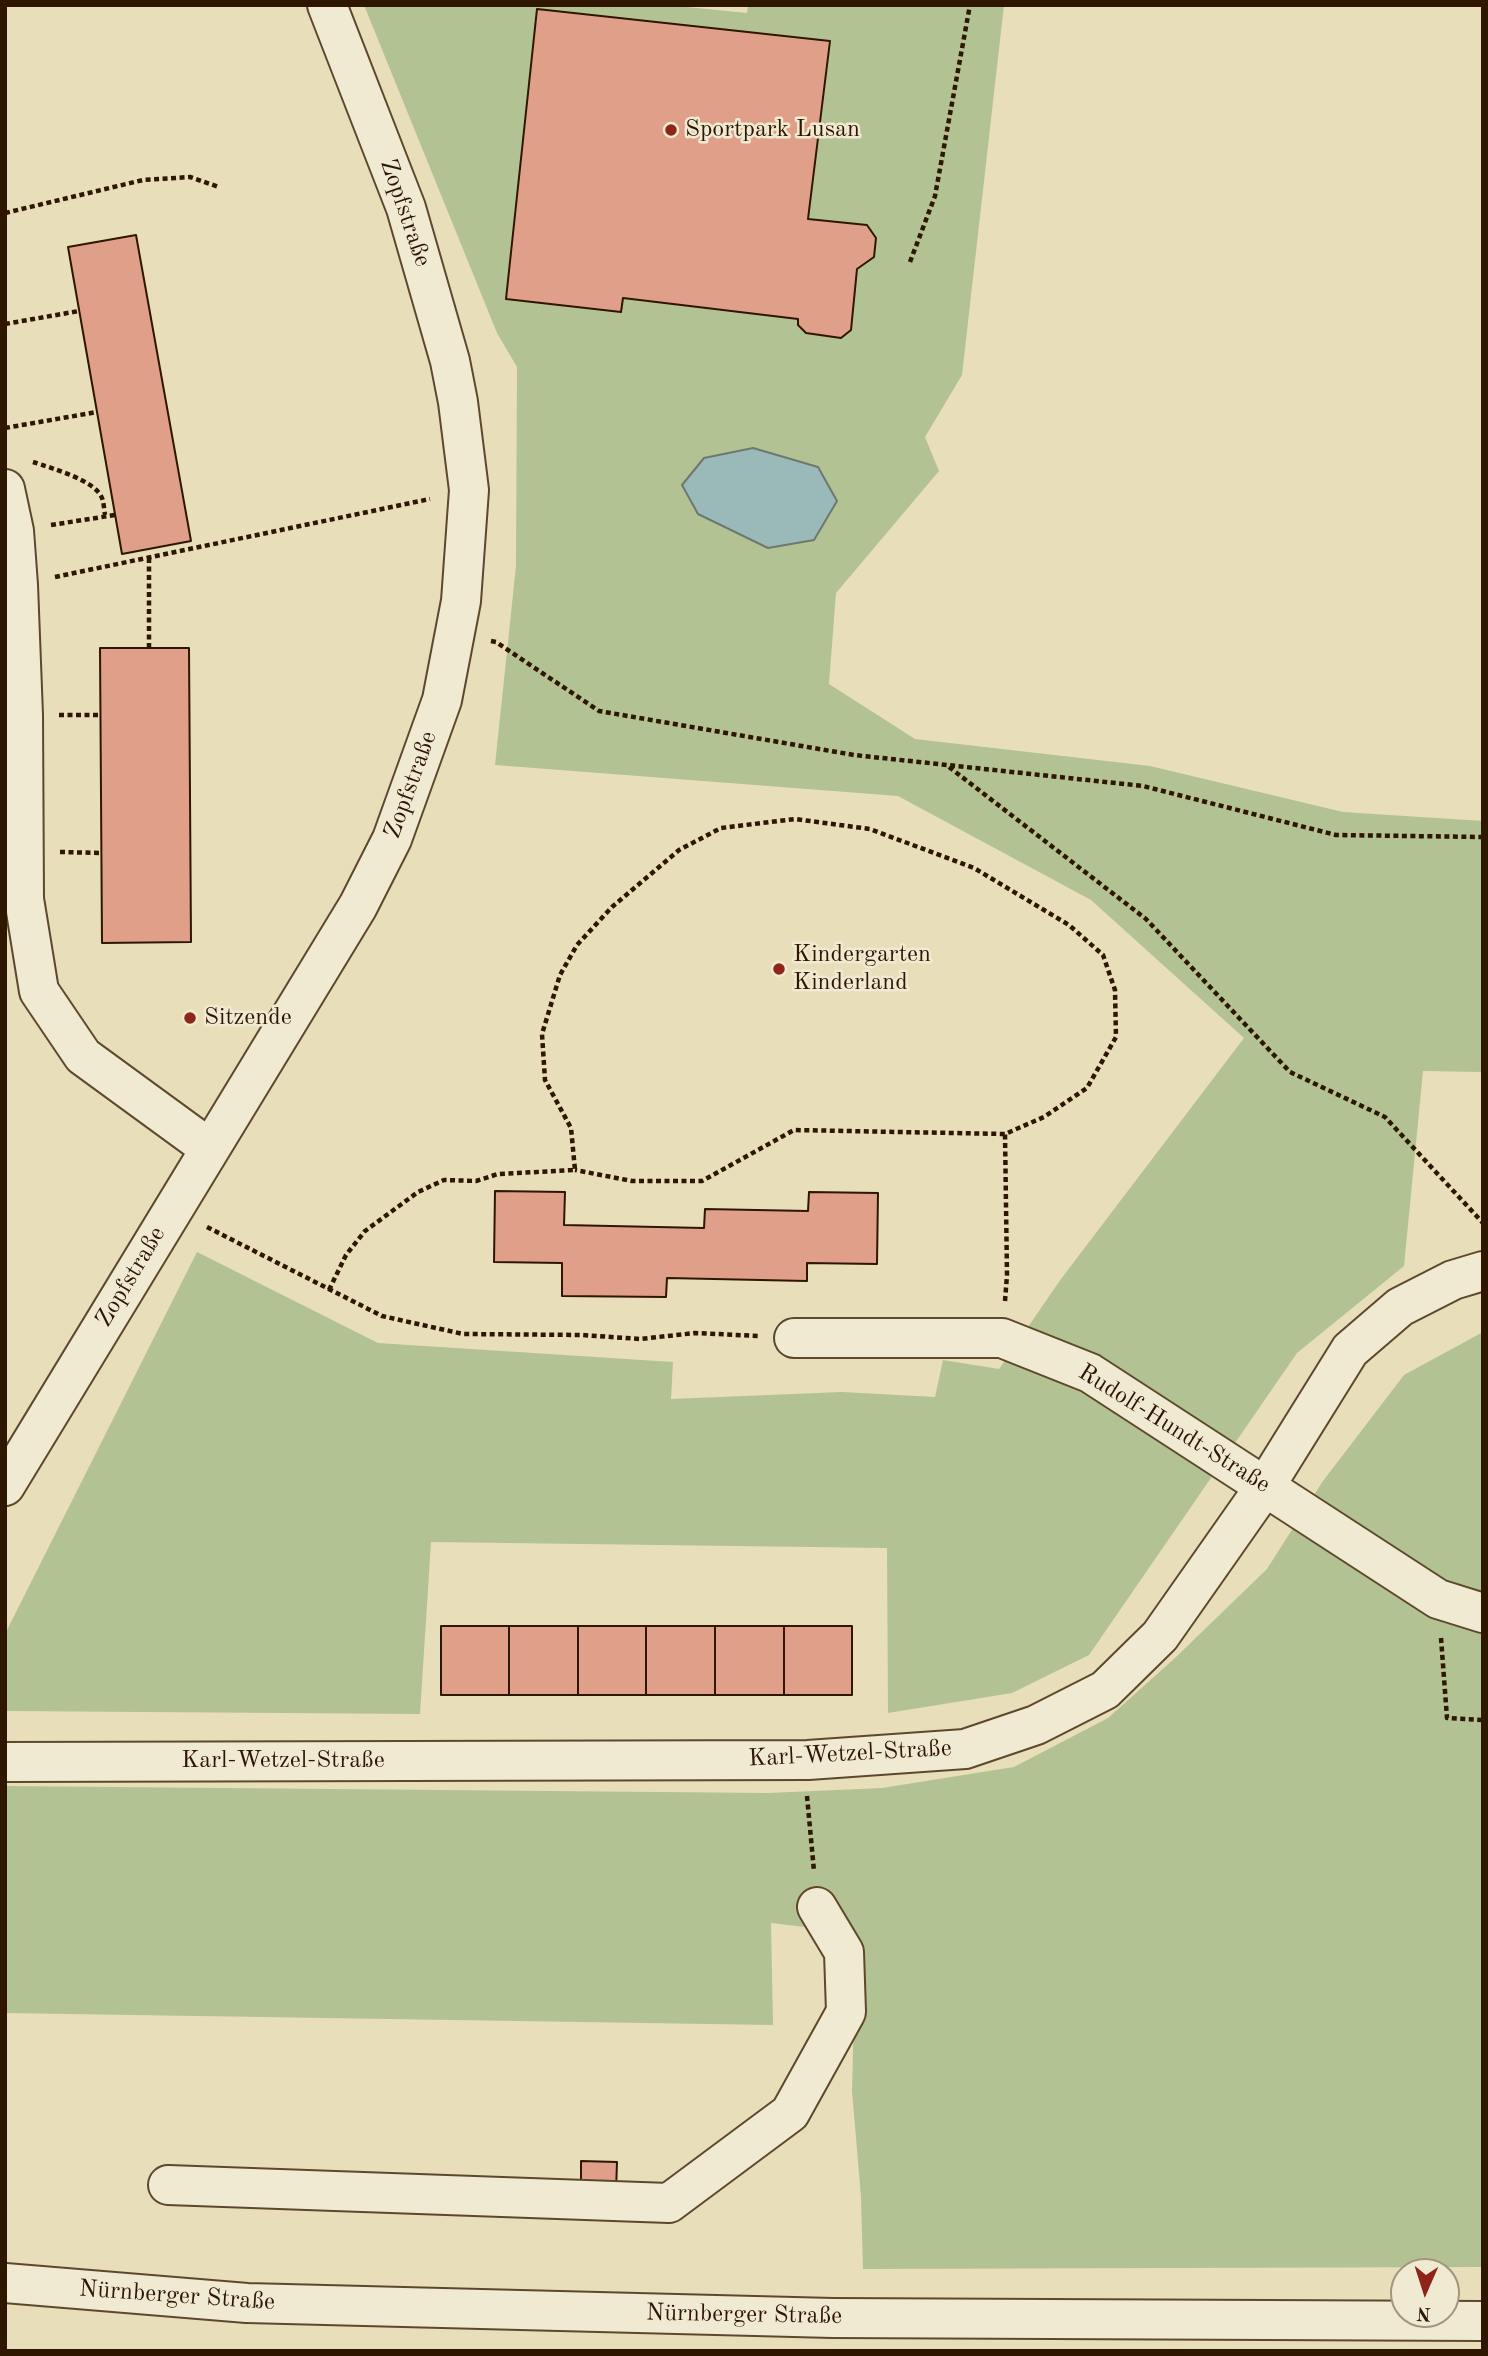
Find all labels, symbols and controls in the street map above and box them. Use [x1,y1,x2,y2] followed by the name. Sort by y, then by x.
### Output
[685,116,860,144] place label: Sportpark Lusan
[663,122,679,138] marker: Sportpark Lusan
[373,155,437,271] street label: Zopfstraße
[378,727,444,843] street label: Zopfstraße
[793,941,931,997] place label: Kindergarten Kinderland
[771,961,787,977] marker: Kindergarten Kinderland
[204,1004,292,1032] place label: Sitzende
[182,1010,198,1026] marker: Sitzende
[90,1222,172,1332] street label: Zopfstraße
[1073,1358,1275,1500] street label: Rudolf-Hundt-Straße
[748,1734,952,1774] street label: Karl-Wetzel-Straße
[181,1747,385,1775] street label: Karl-Wetzel-Straße
[1390,2258,1460,2328] north arrow
[78,2275,276,2317] street label: Nürnberger Straße
[646,2299,842,2331] street label: Nürnberger Straße
[1416,2303,1432,2322] text: N

